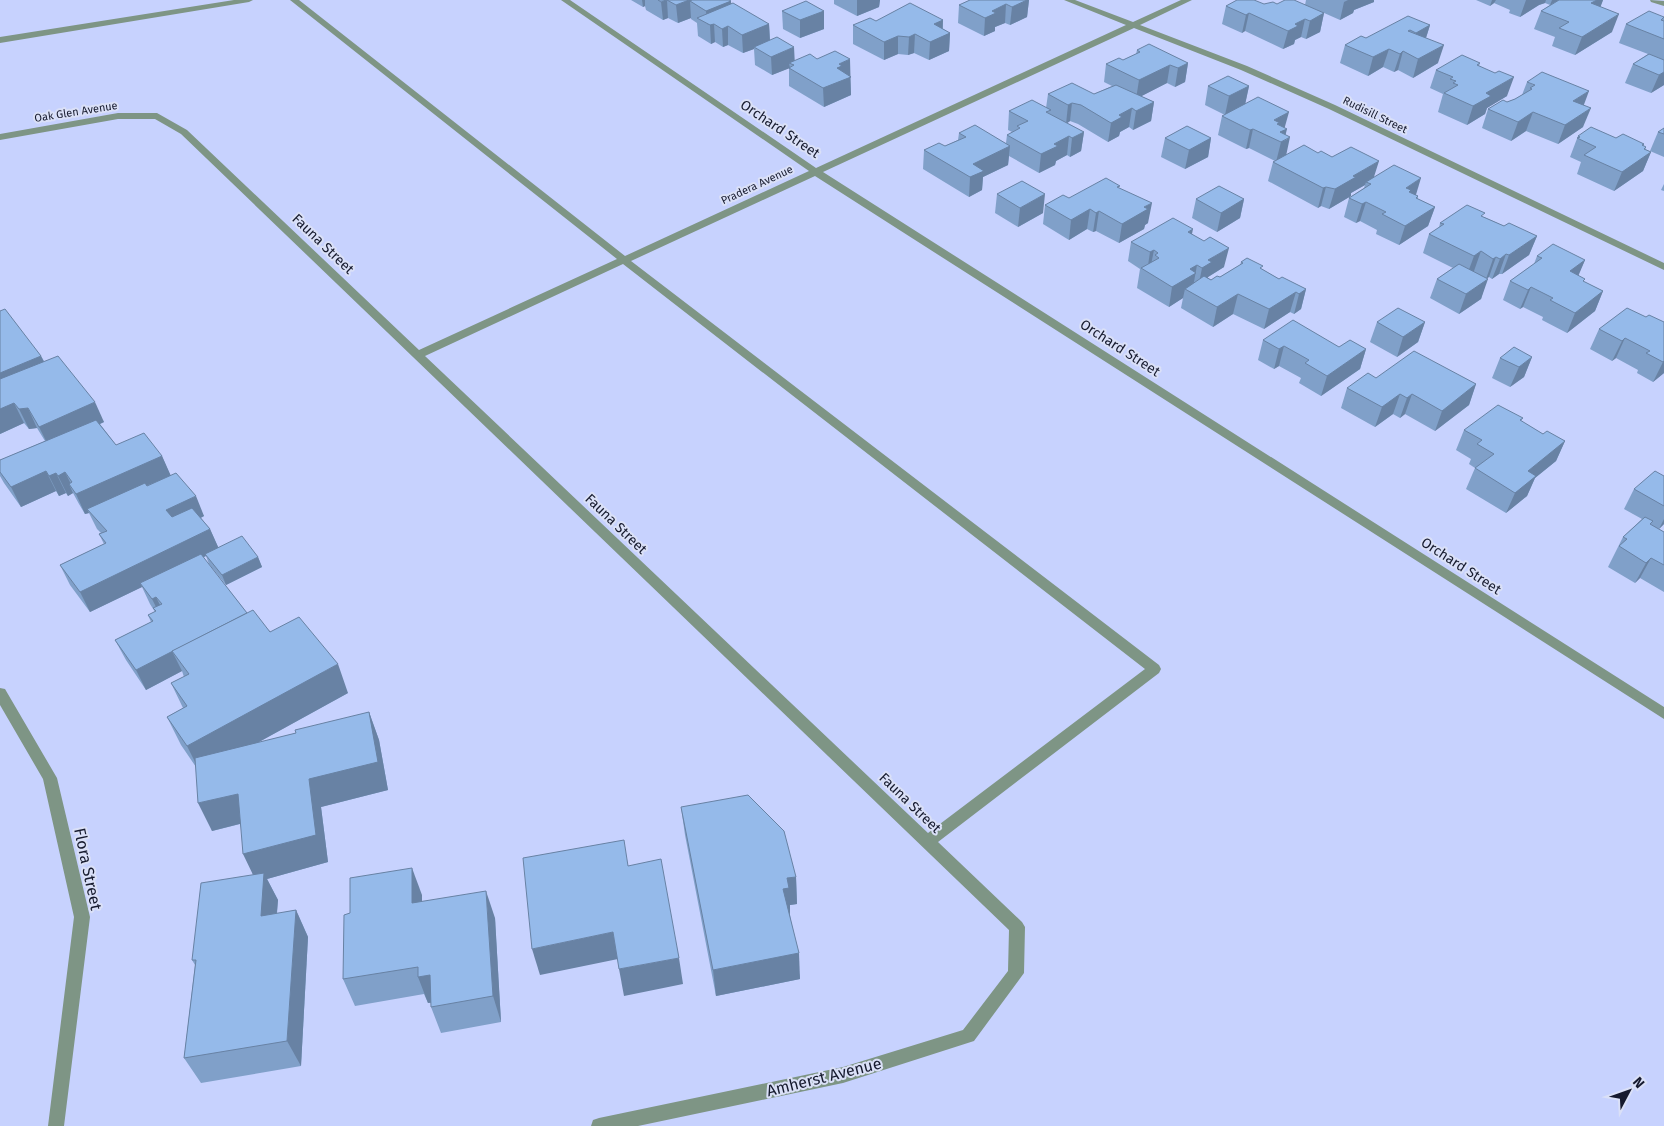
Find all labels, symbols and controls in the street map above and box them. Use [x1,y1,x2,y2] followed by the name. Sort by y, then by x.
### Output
[1341,94,1409,136] street label: Rudisill Street
[737,96,824,162] street label: Orchard Street
[33,99,119,125] street label: Oak Glen Avenue
[719,163,795,207] street label: Pradera Avenue
[289,210,358,278] street label: Fauna Street
[1077,316,1164,381] street label: Orchard Street
[582,490,651,558] street label: Fauna Street
[1418,534,1505,599] street label: Orchard Street
[876,769,945,837] street label: Fauna Street
[70,826,106,912] street label: Flora Street
[765,1054,883,1100] street label: Amherst Avenue
[1604,1066,1654,1116] north arrow
[1629,1074,1648,1092] text: N

